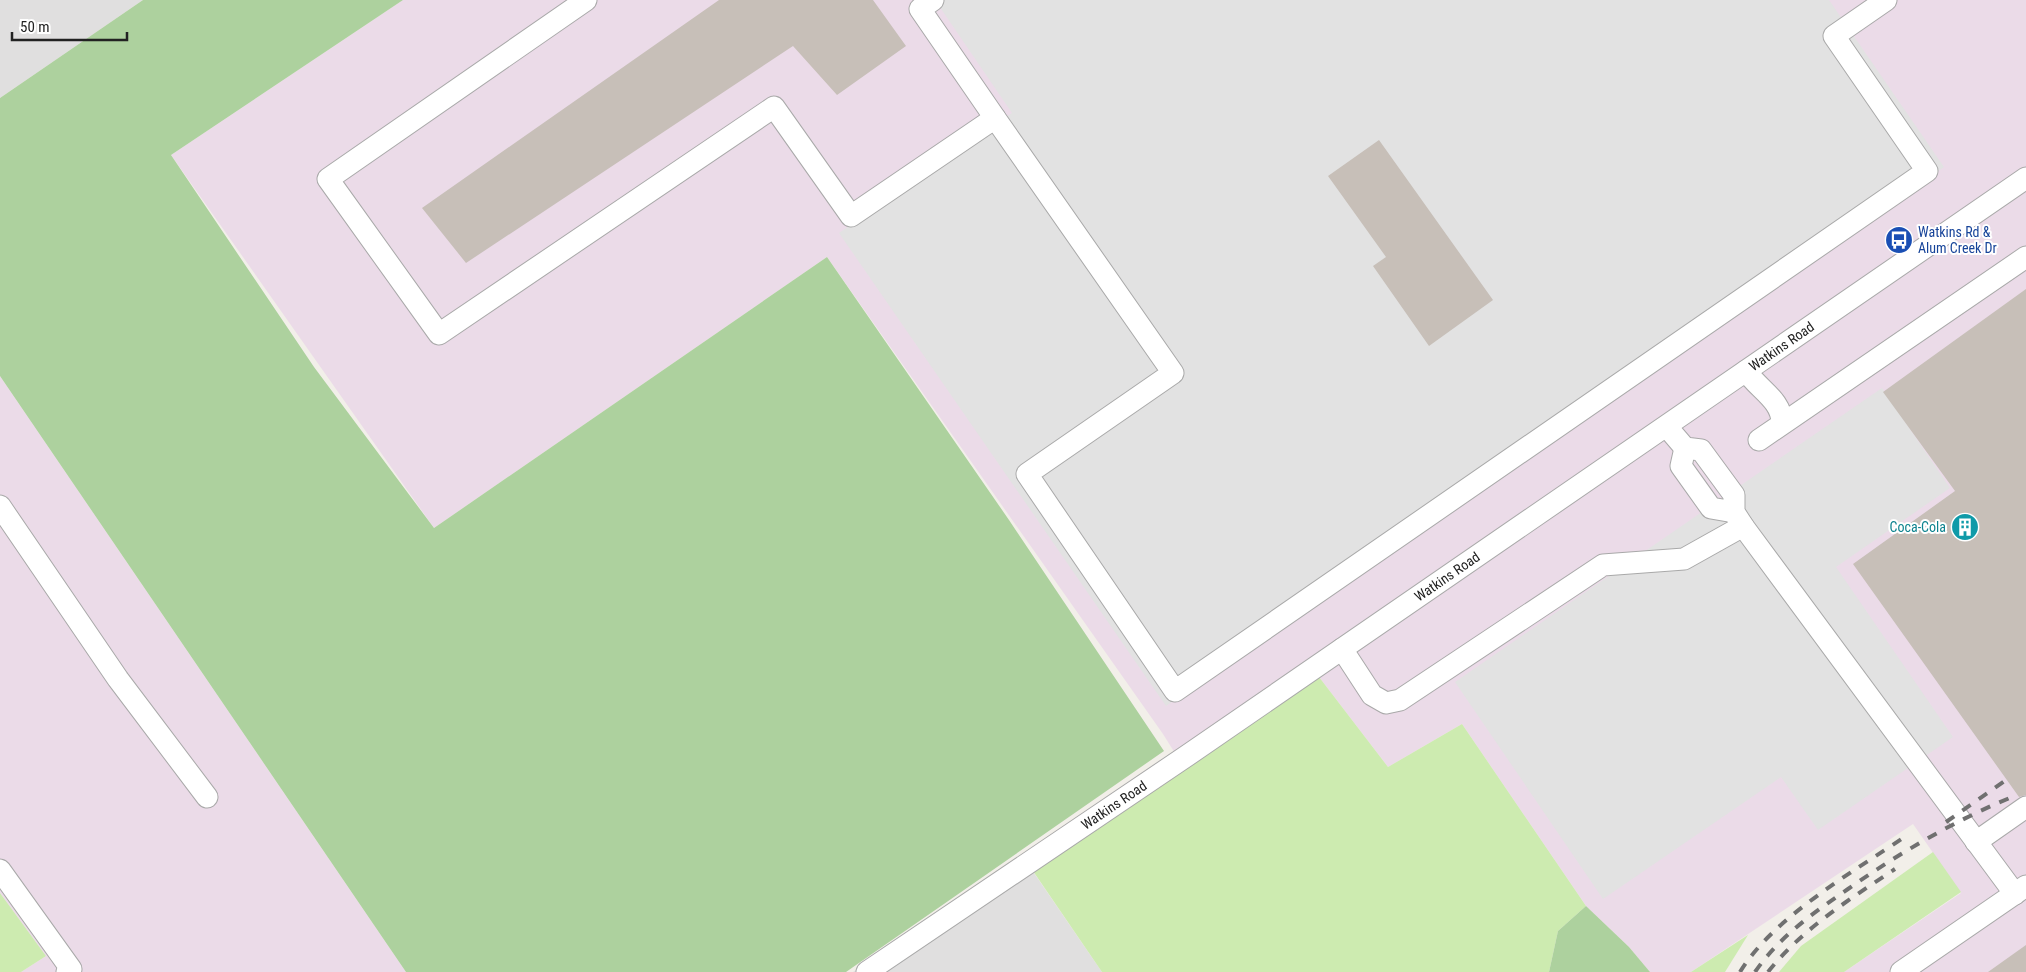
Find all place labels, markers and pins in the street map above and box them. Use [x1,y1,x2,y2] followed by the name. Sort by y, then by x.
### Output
[1918,224,1997,256] place label: Watkins Rd & Alum Creek Dr
[1884,225,1914,255] bus stop icon: Watkins Rd & Alum Creek Dr
[1950,512,1980,542] building icon: Coca-Cola
[1890,519,1946,535] place label: Coca-Cola

